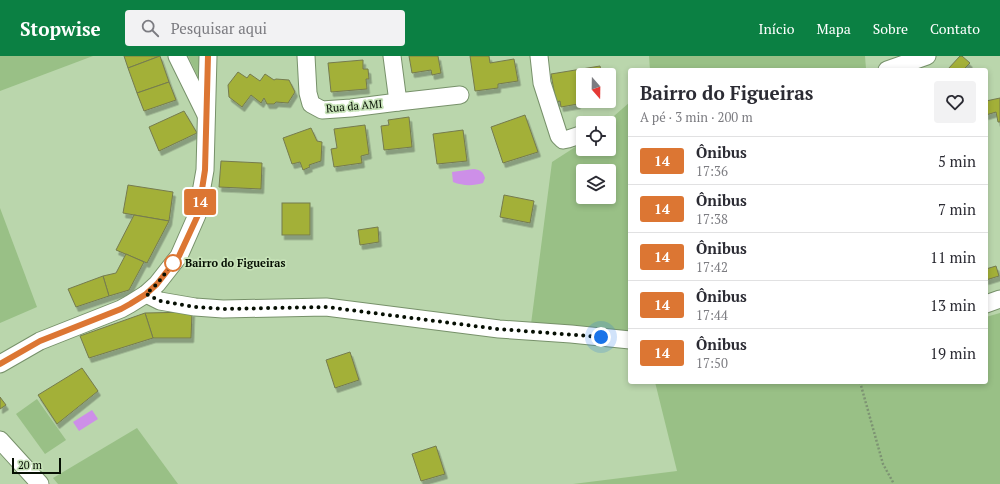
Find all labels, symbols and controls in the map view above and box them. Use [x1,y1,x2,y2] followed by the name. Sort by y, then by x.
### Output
[125,10,405,46] search box
[20,16,101,41] text: Stopwise
[139,17,161,39] icon: search
[171,18,267,38] text: Pesquisar aqui
[759,19,795,38] text: Início
[817,19,851,38] text: Mapa
[873,19,908,38] text: Sobre
[930,19,980,38] text: Contato
[576,68,616,108] north arrow
[576,68,616,204] map controls
[640,80,813,105] text: Bairro do Figueiras
[934,81,976,123] button: heart
[325,97,383,115] street label: Rua da AMI
[640,108,753,126] text: A pé · 3 min · 200 m
[576,116,616,156] button: locate
[696,142,747,162] text: Ônibus
[654,151,670,170] text: 14
[938,151,976,171] text: 5 min
[696,162,728,180] text: 17:36
[576,164,616,204] button: layers
[182,189,218,215] line badge: 14
[696,190,747,210] text: Ônibus
[192,192,208,211] text: 14
[654,199,670,218] text: 14
[938,199,976,219] text: 7 min
[696,210,728,228] text: 17:38
[696,238,747,258] text: Ônibus
[654,247,670,266] text: 14
[930,247,976,267] text: 11 min
[164,254,182,272] marker: Bairro do Figueiras
[185,256,285,270] place label: Bairro do Figueiras
[696,258,728,276] text: 17:42
[696,286,747,306] text: Ônibus
[654,295,670,314] text: 14
[930,295,976,315] text: 13 min
[696,306,728,324] text: 17:44
[591,327,611,347] your location
[696,334,747,354] text: Ônibus
[654,343,670,362] text: 14
[930,343,976,363] text: 19 min
[696,354,728,372] text: 17:50
[12,456,61,475] scale bar
[18,458,42,472] text: 20 m

